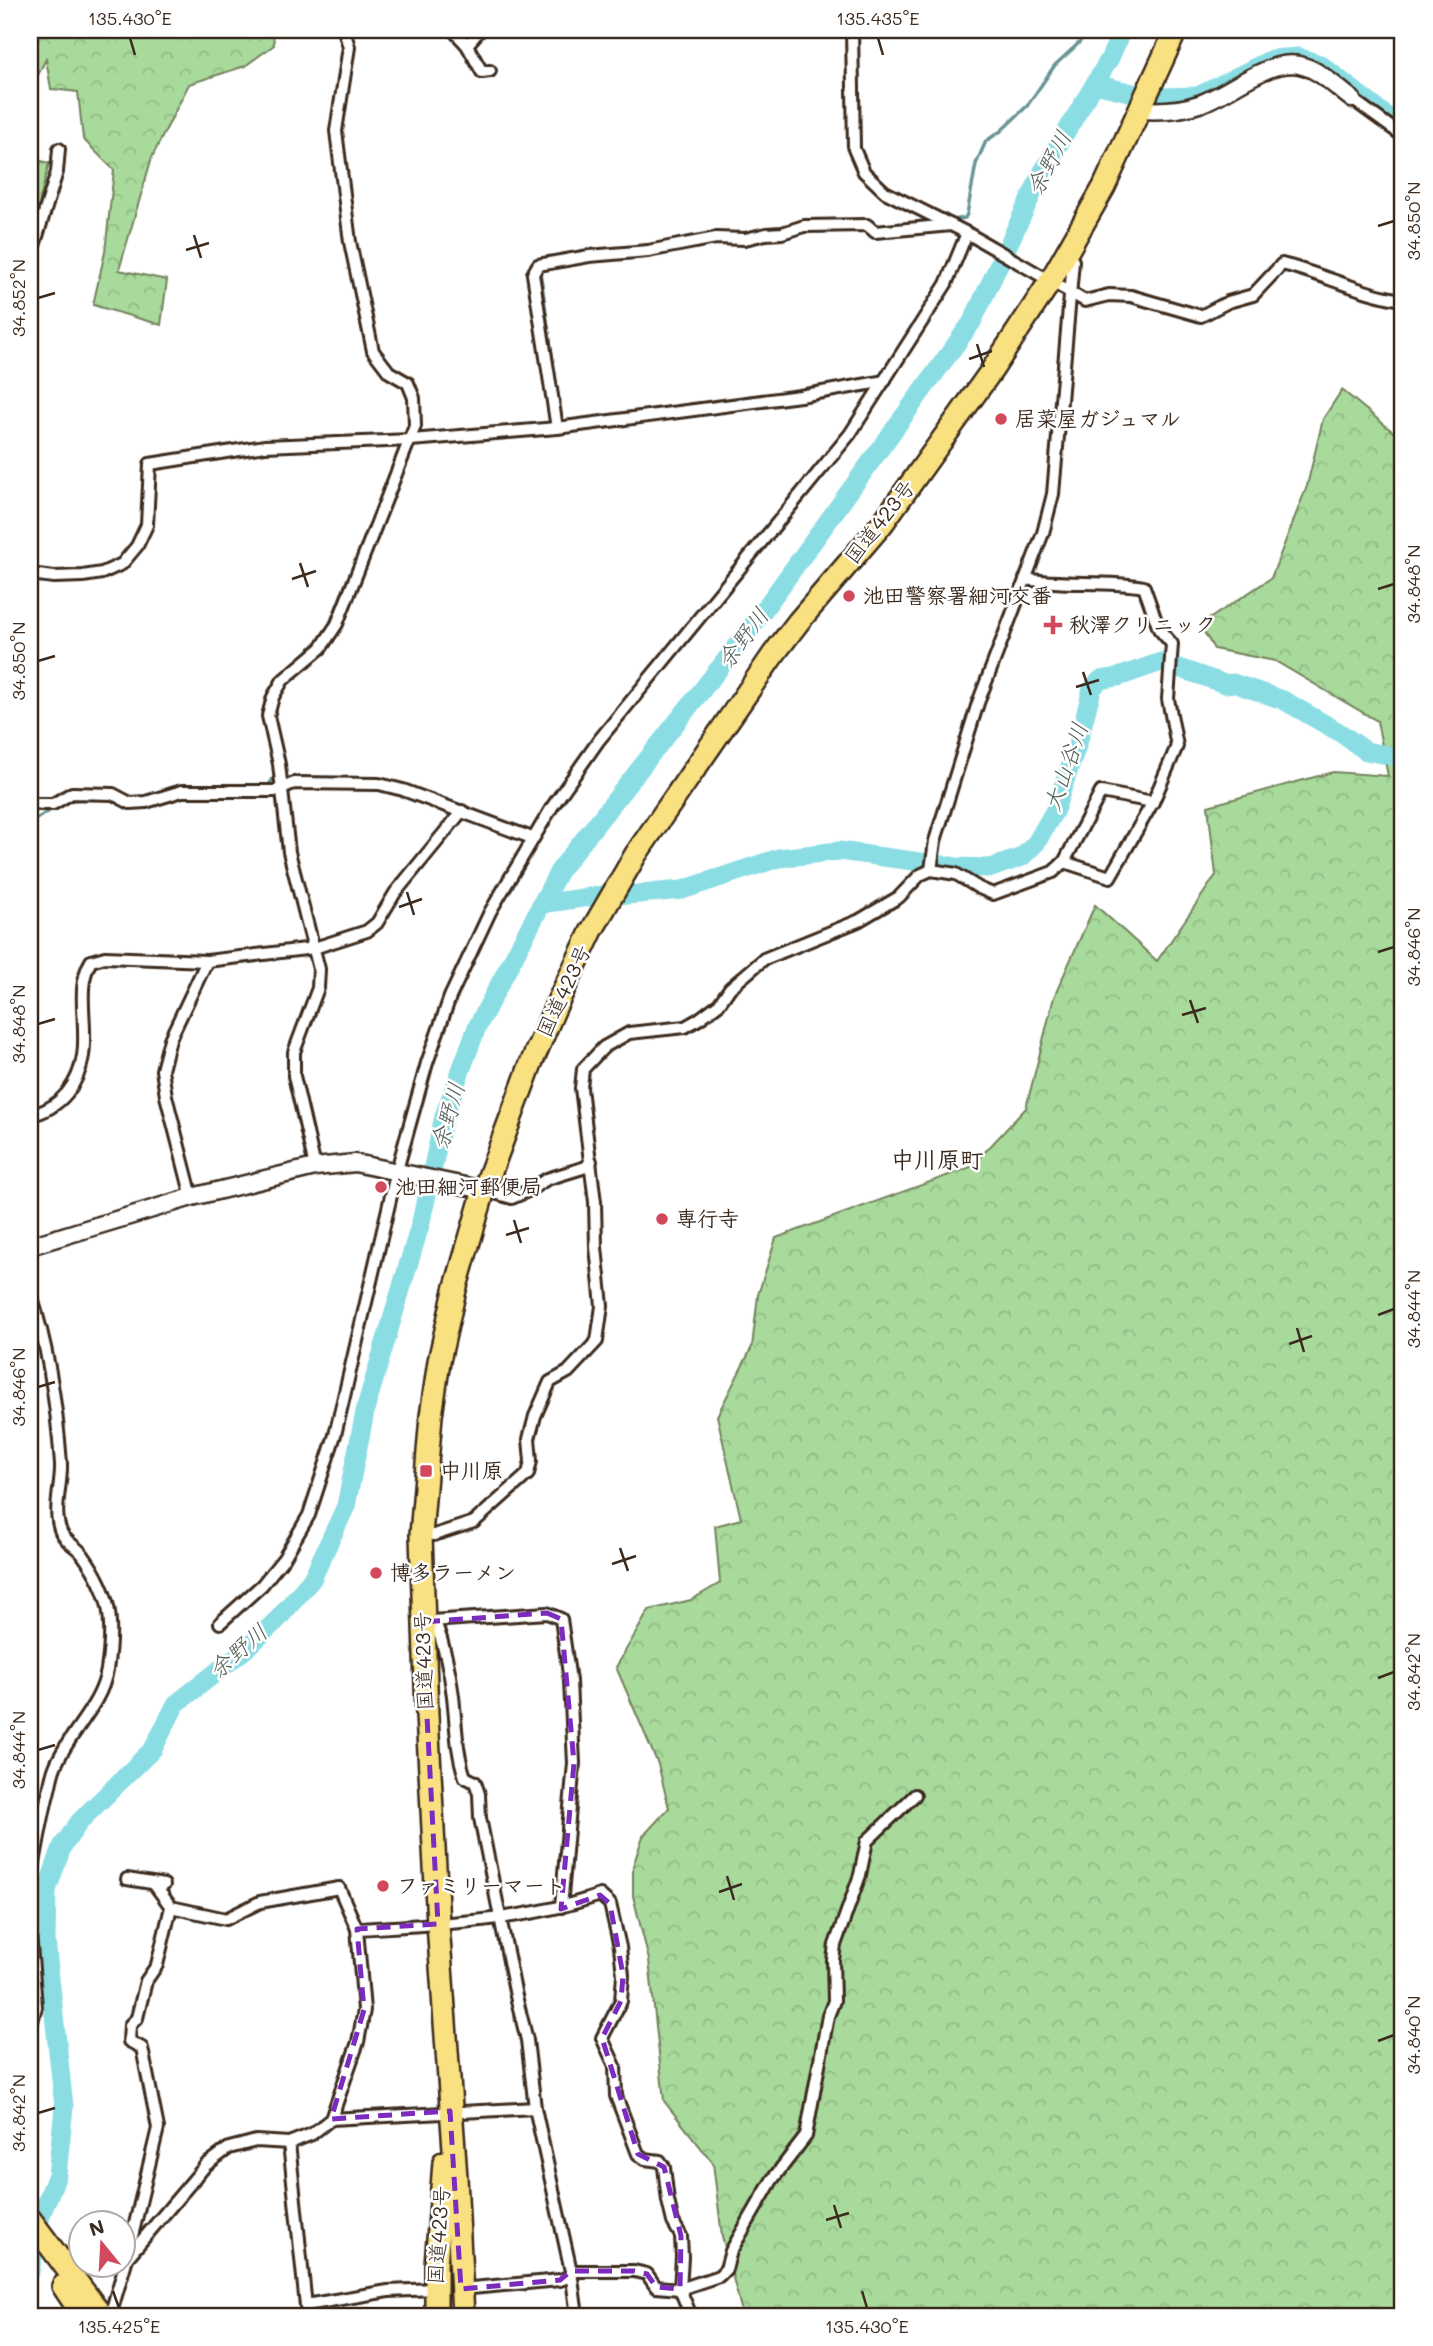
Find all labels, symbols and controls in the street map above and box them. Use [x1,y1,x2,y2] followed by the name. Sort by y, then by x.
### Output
[88,6,172,30] text: 135.430°E
[836,6,920,30] text: 135.435°E
[1019,125,1078,200] water label: 余野川
[1401,181,1425,261] text: 34.850°N
[6,259,30,337] text: 34.852°N
[1015,404,1181,431] place label: 居菜屋ガジュマル
[993,411,1009,427] marker: 居菜屋ガジュマル
[838,474,920,569] street label: 国道423号
[1401,544,1425,624] text: 34.848°N
[863,581,1052,608] place label: 池田警察署細河交番
[841,588,857,604] marker: 池田警察署細河交番
[709,601,775,674] water label: 余野川
[1069,610,1216,637] place label: 秋澤クリニック
[1043,615,1063,635] marker: 秋澤クリニック
[6,621,30,701] text: 34.850°N
[1036,718,1094,815] water label: 大山谷川
[1401,908,1425,986] text: 34.846°N
[529,940,596,1041] street label: 国道423号
[6,984,30,1064] text: 34.848°N
[423,1078,471,1153] water label: 余野川
[891,1144,983,1174] district label: 中川原町
[395,1172,542,1199] place label: 池田細河郵便局
[373,1179,389,1195] marker: 池田細河郵便局
[676,1204,739,1231] place label: 専行寺
[654,1211,670,1227] marker: 専行寺
[1401,1270,1425,1348] text: 34.844°N
[6,1348,30,1426] text: 34.846°N
[440,1456,503,1483] place label: 中川原
[418,1463,434,1479] marker: 中川原
[390,1558,516,1585] place label: 博多ラーメン
[368,1565,384,1581] marker: 博多ラーメン
[407,1611,438,1711] street label: 国道423号
[201,1616,273,1684] water label: 余野川
[1401,1633,1425,1711] text: 34.842°N
[6,1711,30,1789] text: 34.844°N
[397,1871,566,1898] place label: ファミリーマート
[375,1878,391,1894] marker: ファミリーマート
[1401,1995,1425,2075] text: 34.840°N
[6,2074,30,2152] text: 34.842°N
[421,2184,454,2285] street label: 国道423号
[66,2210,136,2280] north arrow
[86,2213,107,2241] text: N
[78,2314,160,2338] text: 135.425°E
[825,2314,909,2338] text: 135.430°E

